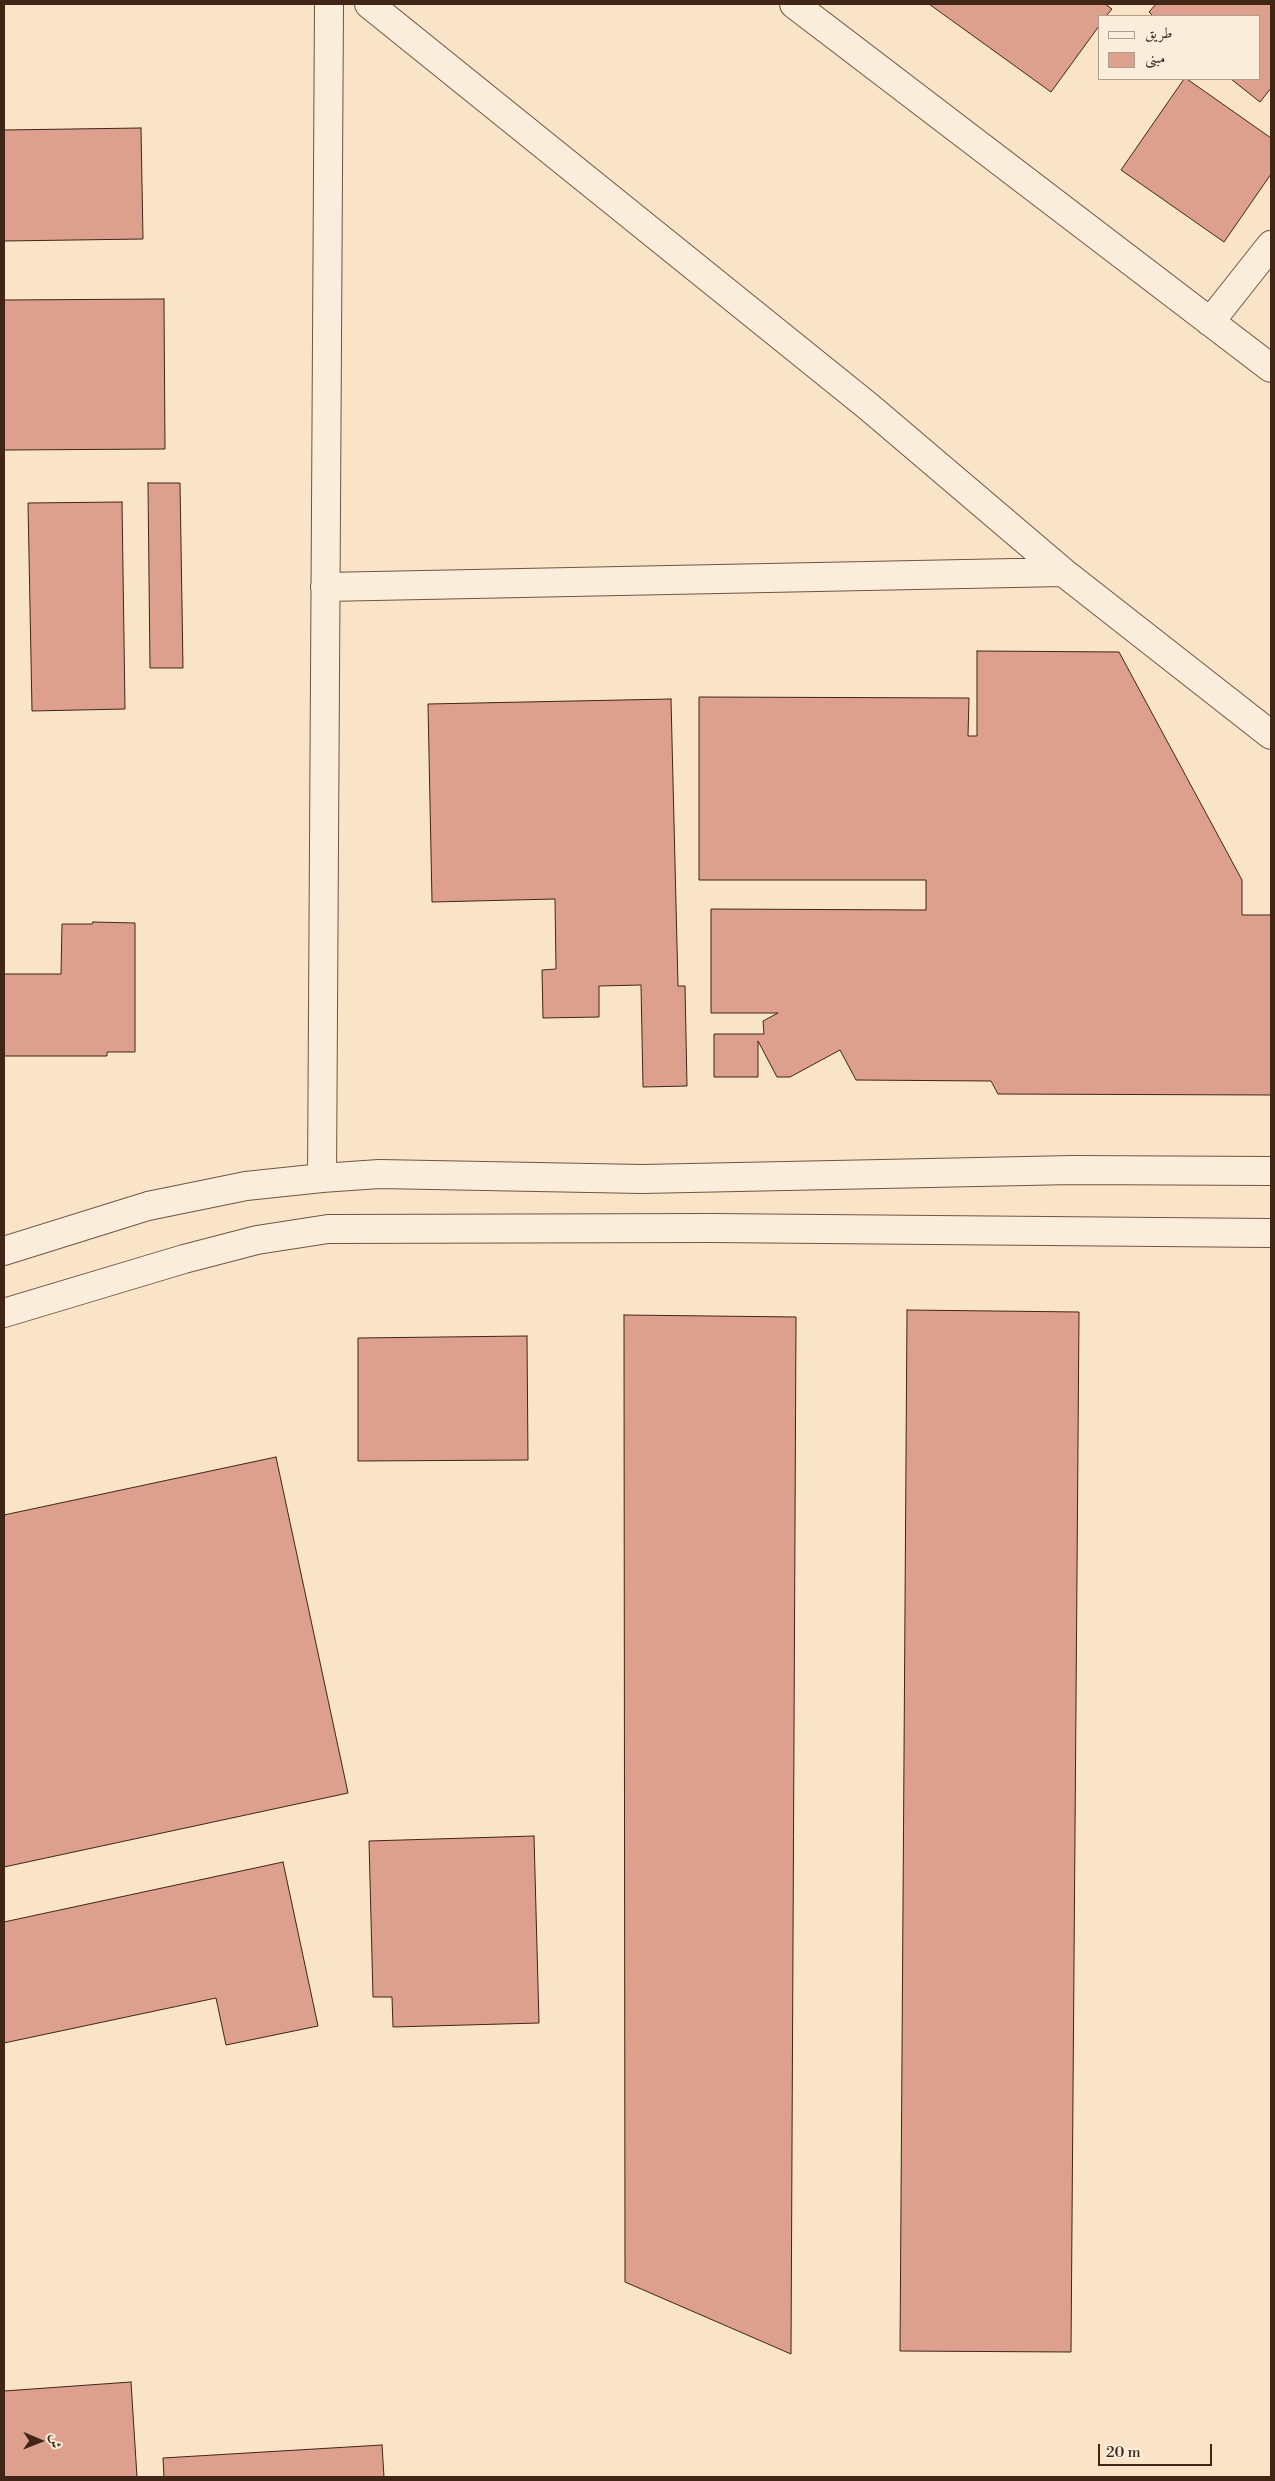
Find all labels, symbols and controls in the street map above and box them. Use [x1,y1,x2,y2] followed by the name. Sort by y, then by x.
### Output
[1098,15,1260,80] legend
[1145,24,1172,43] text: طريق
[1145,49,1165,68] text: مبنى
[15,2416,65,2466] north arrow
[46,2434,64,2448] text: ش
[1100,2434,1214,2466] scale bar
[1106,2443,1141,2462] text: 20 m

